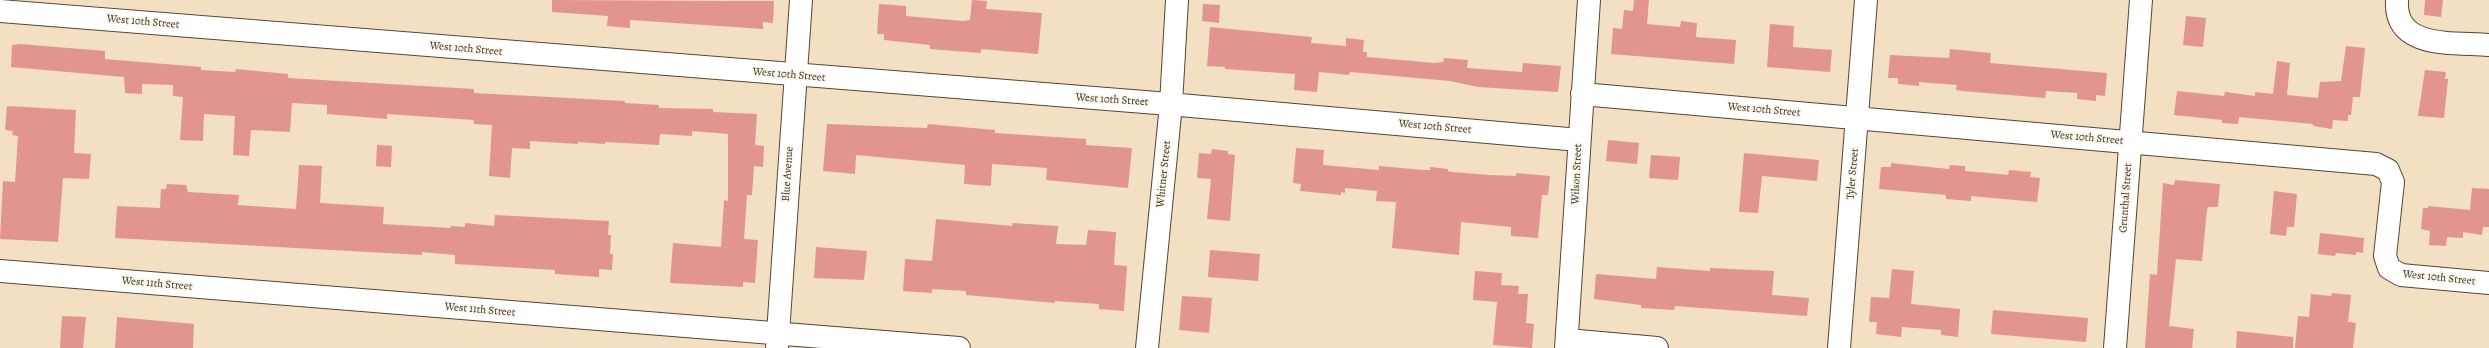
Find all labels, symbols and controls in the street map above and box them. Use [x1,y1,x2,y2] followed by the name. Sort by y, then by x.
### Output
[106,12,180,32] street label: West 10th Street
[429,39,503,59] street label: West 10th Street
[752,65,826,85] street label: West 10th Street
[1075,91,1149,109] street label: West 10th Street
[1727,100,1801,120] street label: West 10th Street
[1398,117,1472,137] street label: West 10th Street
[2050,128,2124,148] street label: West 10th Street
[1154,140,1174,208] street label: Whitner Street
[1569,143,1585,205] street label: Wilson Street
[779,146,797,202] street label: Blue Avenue
[1844,148,1862,200] street label: Tyler Street
[2117,163,2135,233] street label: Grunthal Street
[2402,268,2476,288] street label: West 10th Street
[121,274,193,294] street label: West 11th Street
[444,300,516,320] street label: West 11th Street

